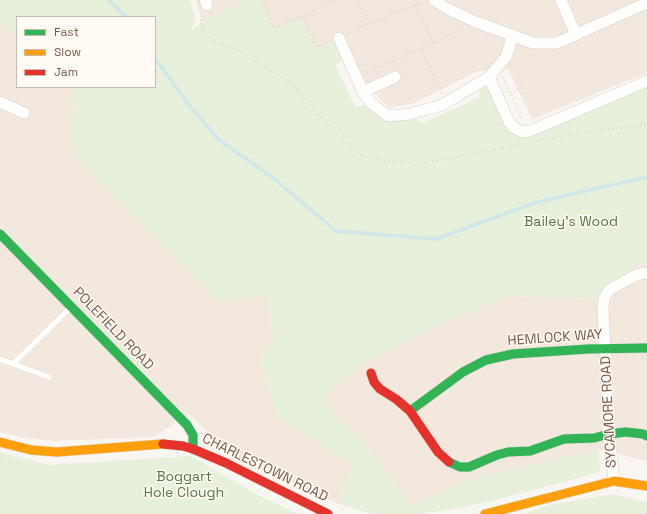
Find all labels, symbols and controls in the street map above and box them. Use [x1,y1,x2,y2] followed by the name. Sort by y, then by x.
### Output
[16,16,156,88] legend
[54,24,79,40] text: Fast
[54,44,81,60] text: Slow
[54,64,78,80] text: Jam
[524,214,618,230] park label: Bailey's Wood
[69,284,157,374] street label: POLEFIELD ROAD
[507,326,603,350] street label: HEMLOCK WAY
[598,356,620,468] street label: SYCAMORE ROAD
[199,430,331,506] street label: CHARLESTOWN ROAD
[144,469,224,502] park label: Boggart Hole Clough

